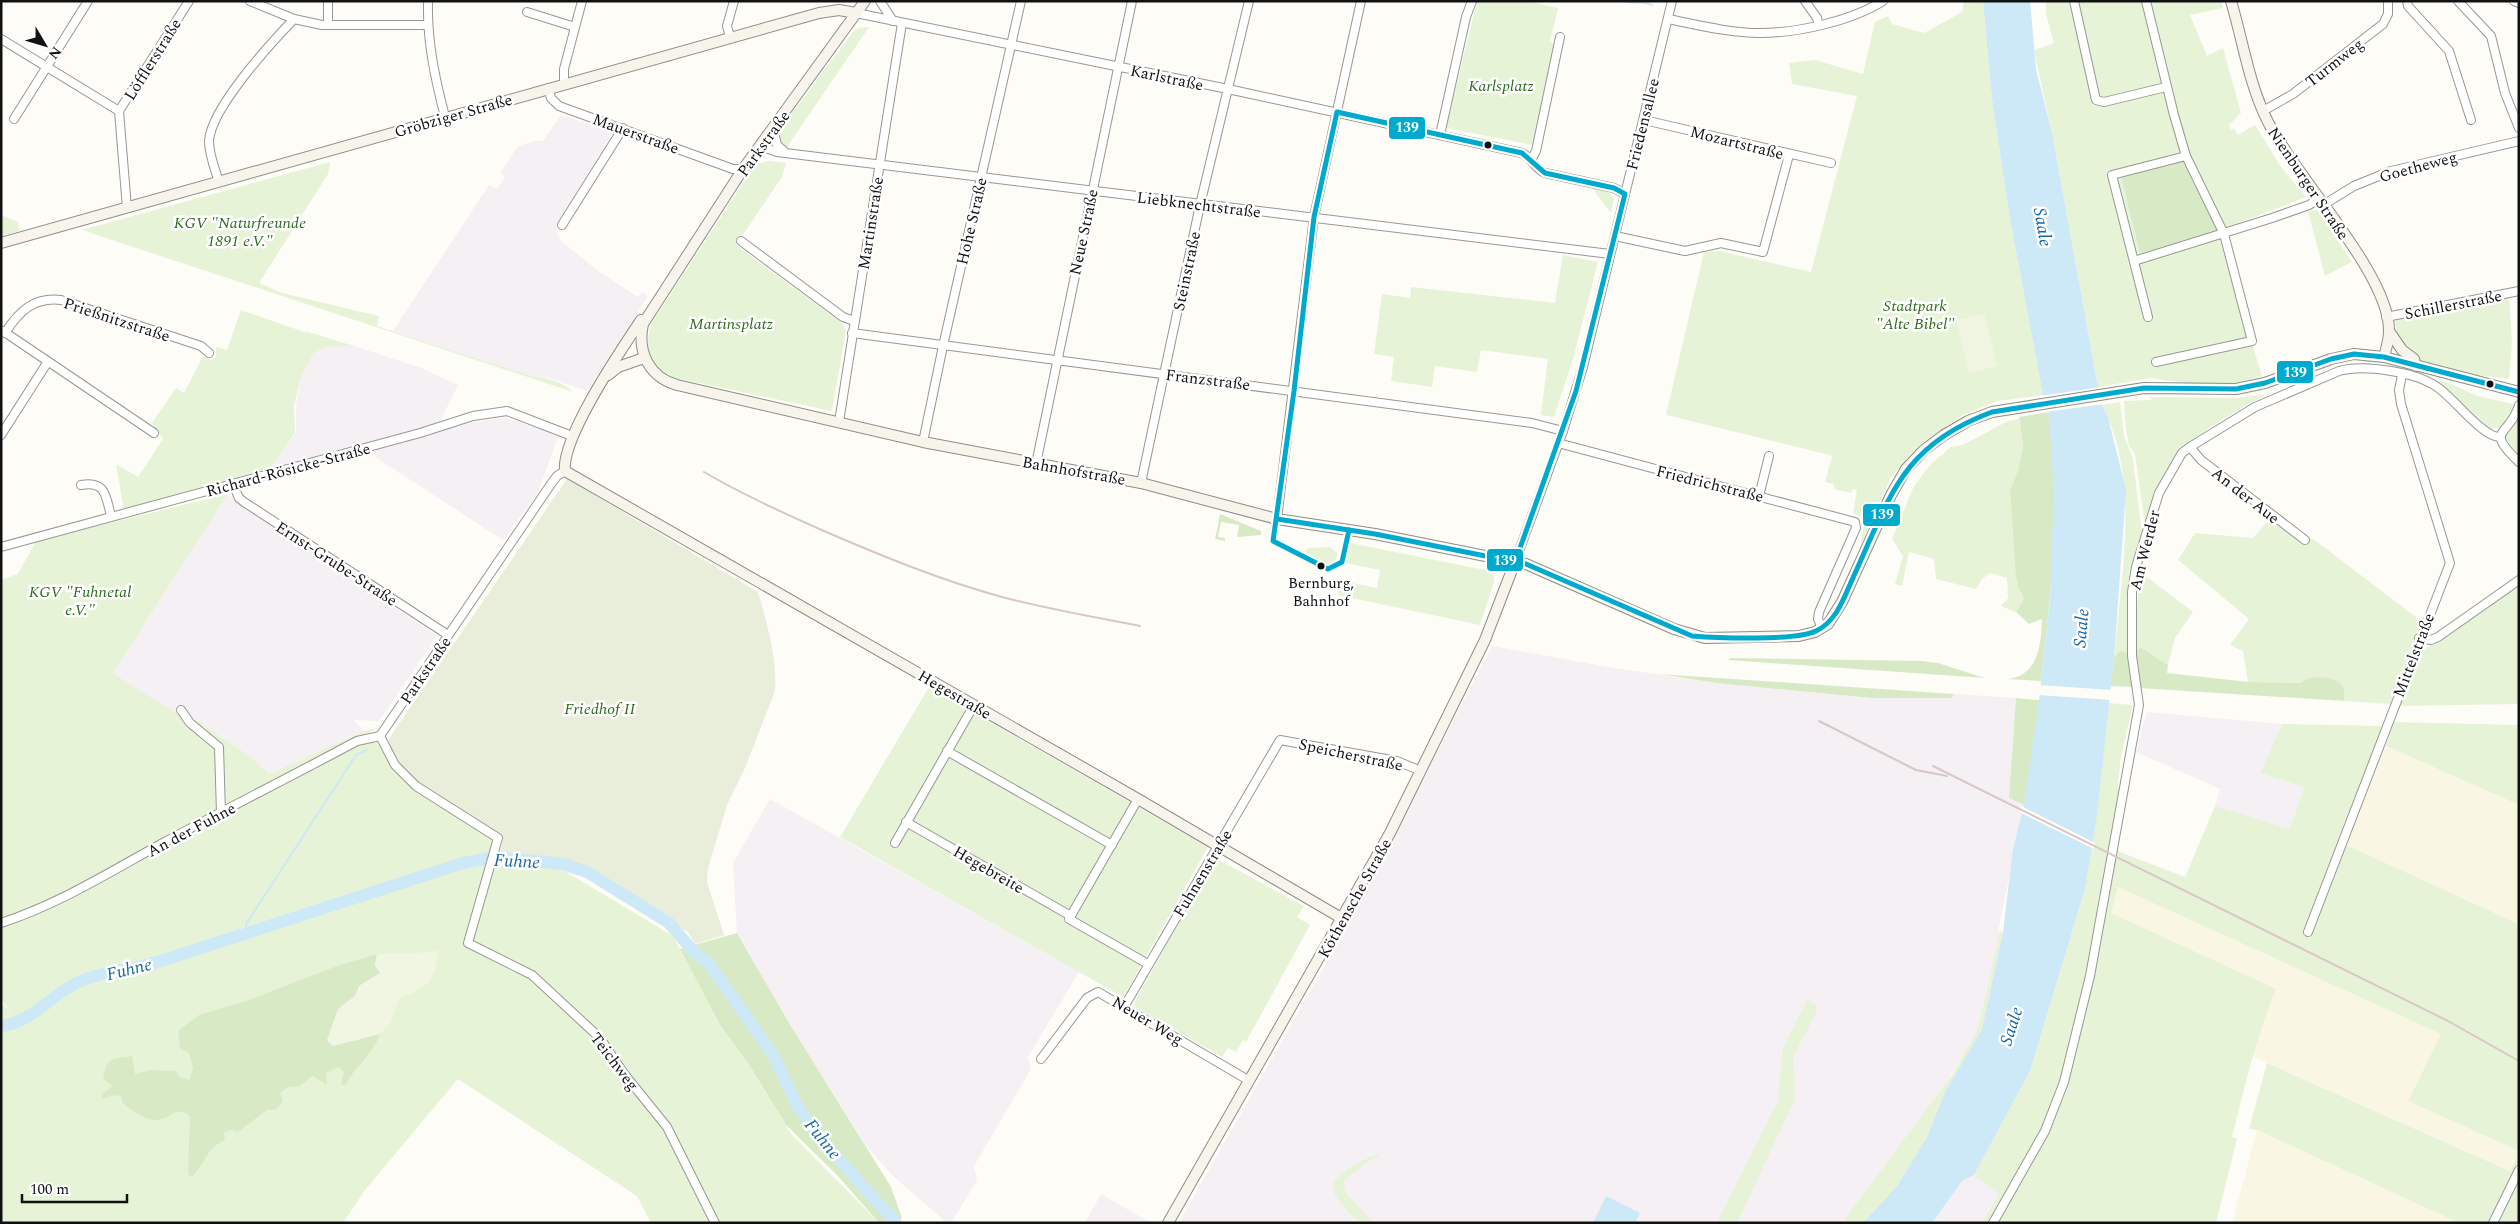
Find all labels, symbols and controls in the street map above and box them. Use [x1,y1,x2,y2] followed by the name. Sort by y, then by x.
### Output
[118,14,188,105] street label: Löfflerstraße
[20,20,70,70] north arrow
[2300,32,2369,93] street label: Turmweg
[43,42,67,64] text: N
[1128,59,1206,97] street label: Karlstraße
[1468,74,1534,98] park label: Karlsplatz
[1620,76,1666,173] street label: Friedensallee
[392,88,515,144] street label: Gröbziger Straße
[731,105,796,182] street label: Parkstraße
[589,107,682,161] street label: Mauerstraße
[1388,116,1426,140] line badge: 139
[1395,117,1419,138] text: 139
[1687,120,1786,166] street label: Mozartstraße
[2261,122,2355,245] street label: Nienburger Straße
[1483,140,1493,150] unlabelled marker
[2377,145,2460,189] street label: Goetheweg
[852,175,890,271] street label: Martinstraße
[950,175,994,267] street label: Hohe Straße
[1135,185,1262,225] street label: Liebknechtstraße
[1063,187,1105,277] street label: Neue Straße
[2026,205,2059,249] water label: Saale
[174,211,306,253] park label: KGV "Naturfreunde 1891 e.V."
[1167,229,1207,313] street label: Steinstraße
[2403,284,2504,326] street label: Schillerstraße
[60,291,173,348] street label: Prießnitzstraße
[1876,294,1955,336] park label: Stadtpark "Alte Bibel"
[689,312,773,336] park label: Martinsplatz
[2276,360,2314,384] line badge: 139
[2283,362,2307,383] text: 139
[1164,363,1251,397] street label: Franzstraße
[2485,379,2495,389] unlabelled marker
[203,436,373,503] street label: Richard-Rösicke-Straße
[1020,450,1127,492] street label: Bahnhofstraße
[1653,459,1766,509] street label: Friedrichstraße
[2206,461,2285,530] street label: An der Aue
[1862,503,1901,527] line badge: 139
[1870,504,1894,525] text: 139
[2123,507,2167,593] street label: Am Werder
[271,515,402,612] street label: Ernst-Grube-Straße
[1486,548,1524,572] line badge: 139
[1493,550,1517,571] text: 139
[1316,561,1326,571] marker: Bernburg, Bahnhof
[1288,572,1354,613] place label: Bernburg, Bahnhof
[29,580,131,622] park label: KGV "Fuhnetal e.V."
[2066,607,2097,649] water label: Saale
[2387,610,2441,701] street label: Mittelstraße
[394,632,457,709] street label: Parkstraße
[913,664,996,726] street label: Hegestraße
[564,697,636,721] park label: Friedhof II
[1297,732,1405,778] street label: Speicherstraße
[143,796,240,863] street label: An der Fuhne
[1167,825,1239,922] street label: Fuhnenstraße
[1312,834,1398,963] street label: Köthensche Straße
[949,840,1028,900] street label: Hegebreite
[493,847,541,876] water label: Fuhne
[103,951,155,988] water label: Fuhne
[1107,990,1188,1052] street label: Neuer Weg
[1993,1003,2030,1049] water label: Saale
[584,1027,644,1096] street label: Teichweg
[798,1113,848,1166] water label: Fuhne
[22,1172,128,1204] scale bar
[30,1178,69,1201] text: 100 m

